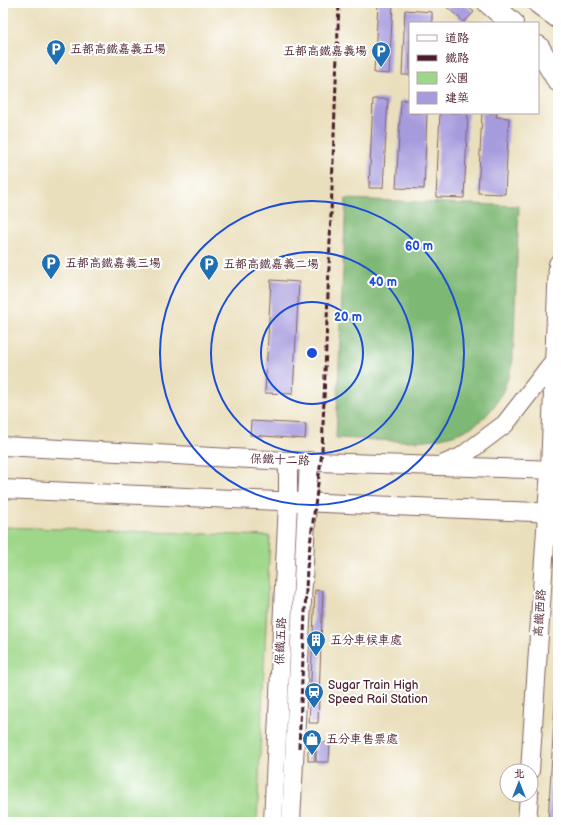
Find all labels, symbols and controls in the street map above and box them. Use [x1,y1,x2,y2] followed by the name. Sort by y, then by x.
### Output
[409,22,539,114] legend
[445,31,469,46] text: 道路
[45,38,67,66] parking icon: 五都高鐵嘉義五場
[370,40,392,68] parking icon: 五都高鐵嘉義場
[70,42,166,57] place label: 五都高鐵嘉義五場
[283,44,367,59] place label: 五都高鐵嘉義場
[445,51,469,66] text: 鐵路
[445,71,469,86] text: 公園
[445,91,469,106] text: 建築
[405,239,433,254] text: 60 m
[40,252,62,280] parking icon: 五都高鐵嘉義三場
[198,253,220,281] parking icon: 五都高鐵嘉義二場
[65,256,161,271] place label: 五都高鐵嘉義三場
[223,257,319,272] place label: 五都高鐵嘉義二場
[369,275,397,290] text: 40 m
[334,310,362,325] text: 20 m
[305,346,319,360] centre of rings
[250,451,310,469] street label: 保鐵十二路
[531,589,549,637] street label: 高鐵西路
[272,617,290,665] street label: 保鐵五路
[305,629,327,657] building icon: 五分車候車處
[330,633,402,648] place label: 五分車候車處
[328,678,428,707] place label: Sugar Train High Speed Rail Station
[303,681,325,709] station icon: Sugar Train High Speed Rail Station
[301,728,323,756] shop icon: 五分車售票處
[326,732,398,747] place label: 五分車售票處
[499,763,539,803] north arrow
[514,767,525,780] text: 北

